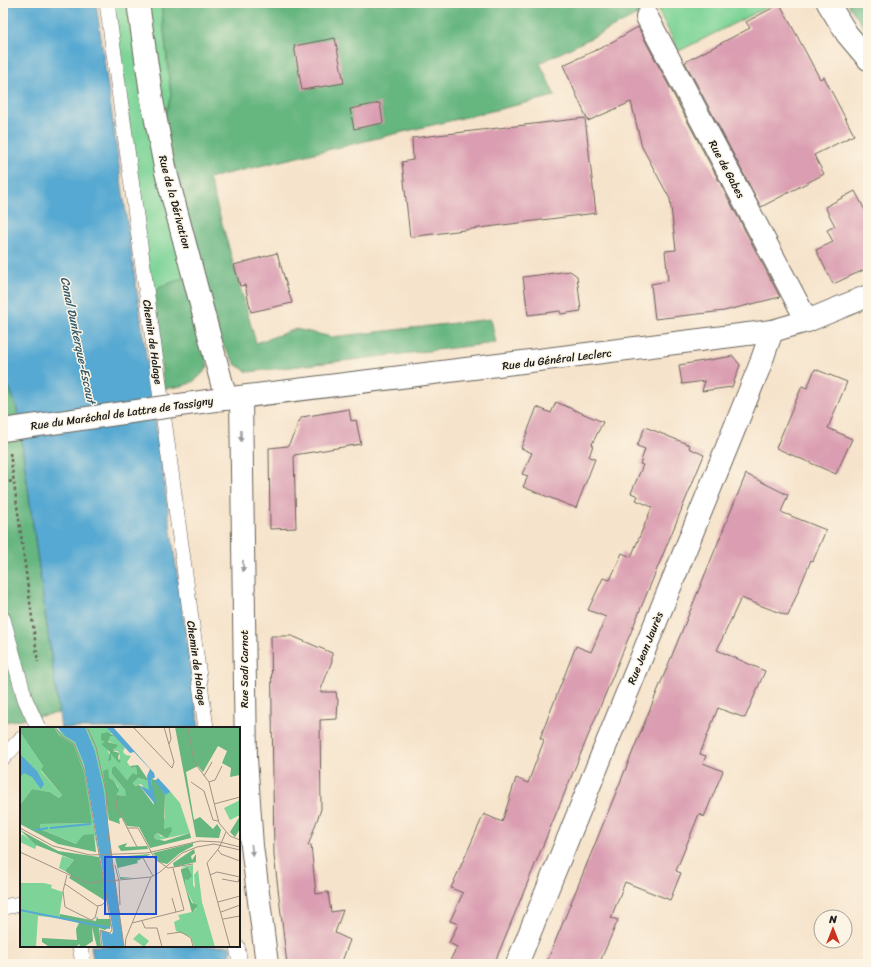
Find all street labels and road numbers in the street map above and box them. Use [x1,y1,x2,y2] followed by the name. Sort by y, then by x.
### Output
[703,137,750,202] street label: Rue de Gabes
[153,153,196,251] street label: Rue de la Dérivation
[137,298,168,386] street label: Chemin de Halage
[501,343,614,376] street label: Rue du Général Leclerc
[30,391,215,436] street label: Rue du Maréchal de Lattre de Tassigny
[622,608,669,688] street label: Rue Jean Jaurès
[181,619,212,707] street label: Chemin de Halage
[235,630,254,708] street label: Rue Sadi Carnot

